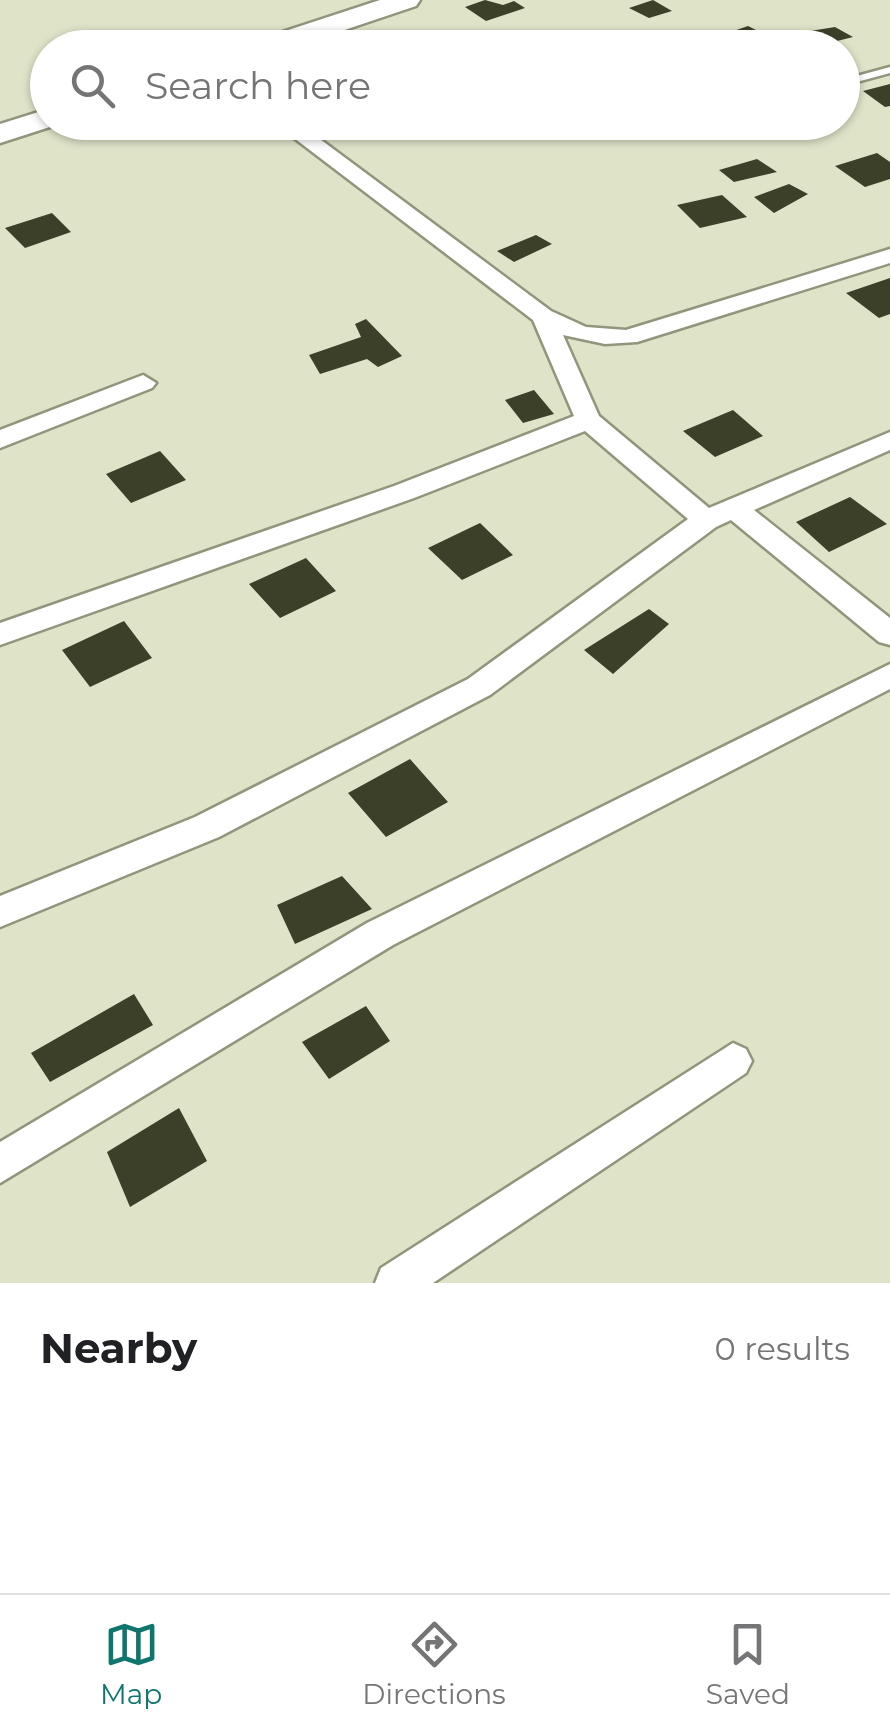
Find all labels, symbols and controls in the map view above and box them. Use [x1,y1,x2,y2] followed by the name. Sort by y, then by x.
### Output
[30,30,860,140] search box
[65,58,120,113] icon: search
[145,62,371,109] text: Search here
[40,1322,197,1374] text: Nearby
[715,1329,850,1368] text: 0 results
[100,1617,162,1711] tab: Map
[362,1617,506,1711] tab: Directions
[706,1617,790,1711] tab: Saved

